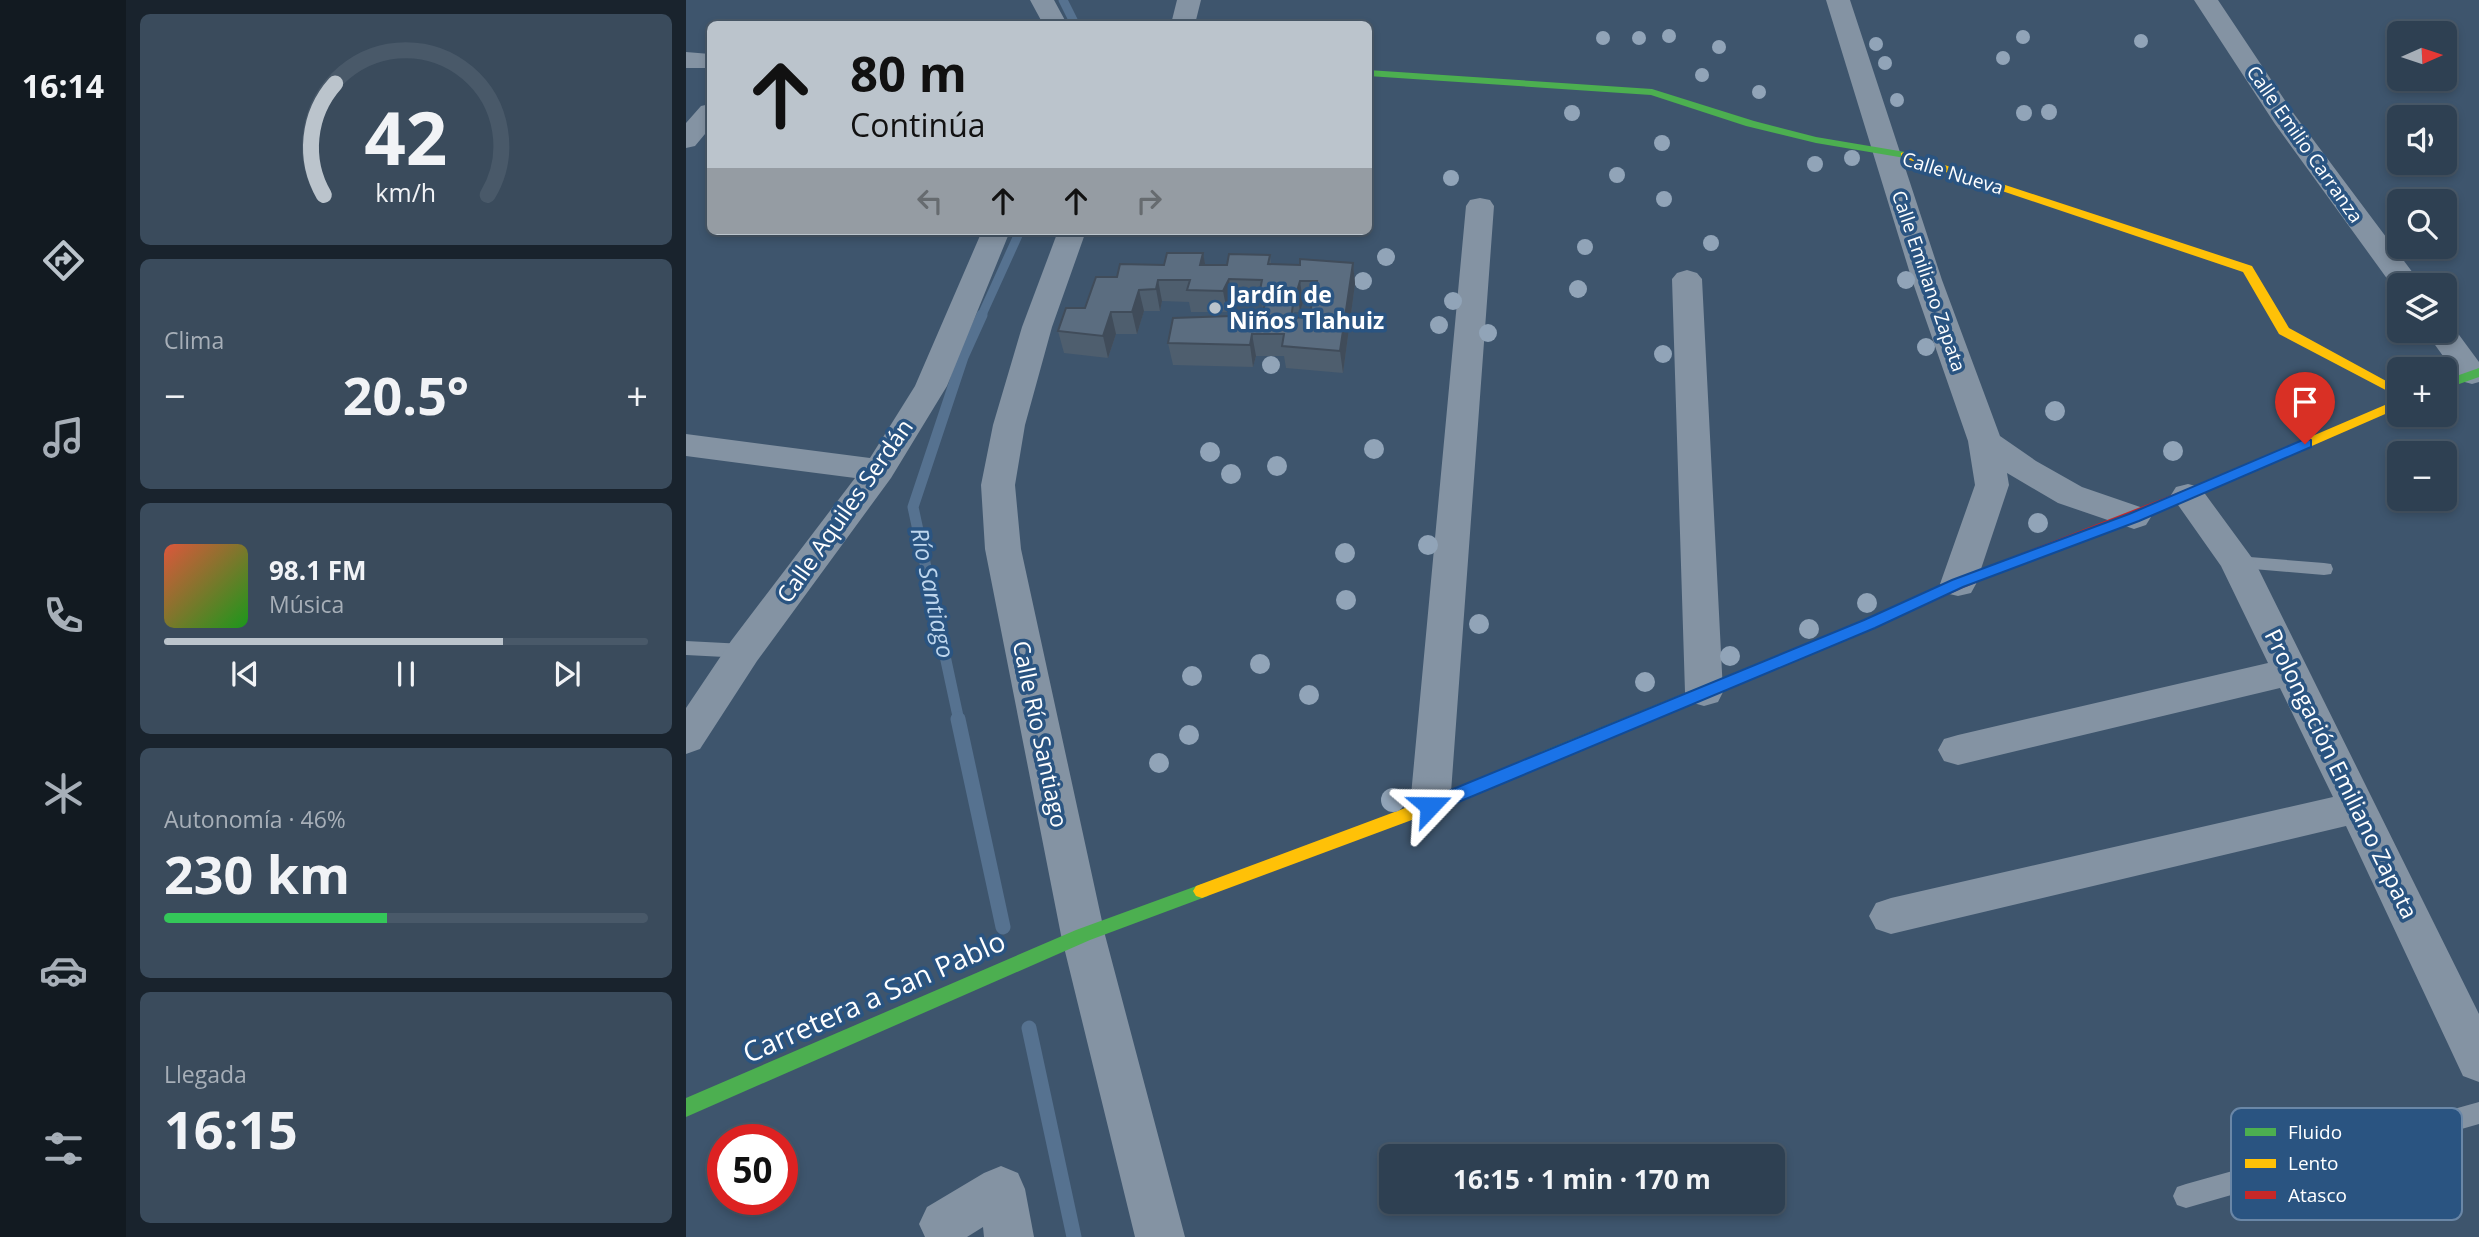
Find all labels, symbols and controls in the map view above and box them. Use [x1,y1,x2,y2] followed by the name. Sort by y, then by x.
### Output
[2387,21,2457,91] north arrow
[2387,21,2457,511] map controls
[850,40,967,106] text: 80 m
[735,49,826,140] icon: ahead
[2241,60,2369,228] street label: Calle Emilio Carranza
[22,64,104,107] text: 16:14
[364,88,448,187] text: 42
[850,103,986,146] text: Continúa
[2387,105,2457,175] button: sound
[1899,145,2007,201] street label: Calle Nueva
[376,175,436,209] text: km/h
[911,182,949,220] icon: left
[984,182,1022,220] icon: ahead
[1057,182,1095,220] icon: ahead
[1130,182,1168,220] icon: right
[1886,187,1972,375] street label: Calle Emiliano Zapata
[2387,189,2457,259] button: search
[39,236,88,285] icon: directions
[2387,273,2457,343] button: layers
[1227,278,1384,336] place label: Jardín de Niños Tlahuiz
[1207,300,1223,316] marker: Jardín de Niños Tlahuiz
[164,324,224,356] text: Clima
[2387,357,2457,427] button: +
[343,359,469,430] text: 20.5°
[164,369,186,421] text: −
[626,369,648,421] text: +
[2275,372,2335,444] pin
[2286,383,2324,421] icon: arrive
[769,412,920,609] street label: Calle Aquiles Serdán
[39,413,88,462] icon: music
[2387,441,2457,511] button: −
[904,524,963,661] water label: Río Santiago
[269,552,367,588] text: 98.1 FM
[269,588,344,620] text: Música
[39,591,88,640] icon: phone
[2258,623,2426,924] street label: Prolongación Emiliano Zapata
[1006,637,1076,830] street label: Calle Río Santiago
[226,655,264,693] icon: previous
[387,655,425,693] icon: pause
[548,655,586,693] icon: next
[39,769,88,818] icon: climate
[1393,769,1467,843] position arrow
[164,803,346,835] text: Autonomía · 46%
[164,838,350,909] text: 230 km
[736,921,1011,1071] street label: Carretera a San Pablo
[39,946,88,995] icon: car
[164,1058,247,1090] text: Llegada
[164,1093,298,1164] text: 16:15
[2231,1108,2462,1220] legend
[2288,1119,2342,1145] text: Fluido
[39,1124,88,1173] icon: filters
[707,1124,798,1215] speed limit sign: 50
[2288,1150,2338,1176] text: Lento
[1453,1161,1711,1197] text: 16:15 · 1 min · 170 m
[2288,1182,2347,1208] text: Atasco

